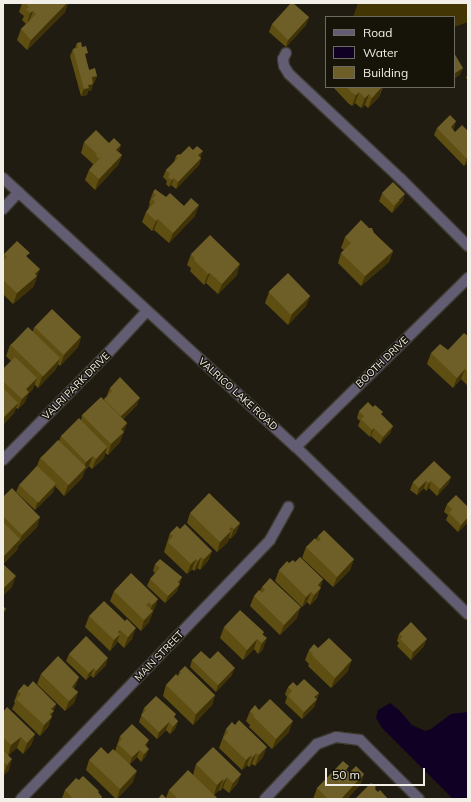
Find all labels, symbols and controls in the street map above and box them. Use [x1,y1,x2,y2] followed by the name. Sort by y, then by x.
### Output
[325,16,455,88] legend
[363,25,392,40] text: Road
[363,45,398,60] text: Water
[363,65,408,80] text: Building
[353,334,411,390] street label: BOOTH DRIVE
[40,350,112,422] street label: VALRI PARK DRIVE
[196,355,280,433] street label: VALRICO LAKE ROAD
[132,628,186,684] street label: MAIN STREET
[327,760,427,786] scale bar
[332,767,360,782] text: 50 m

